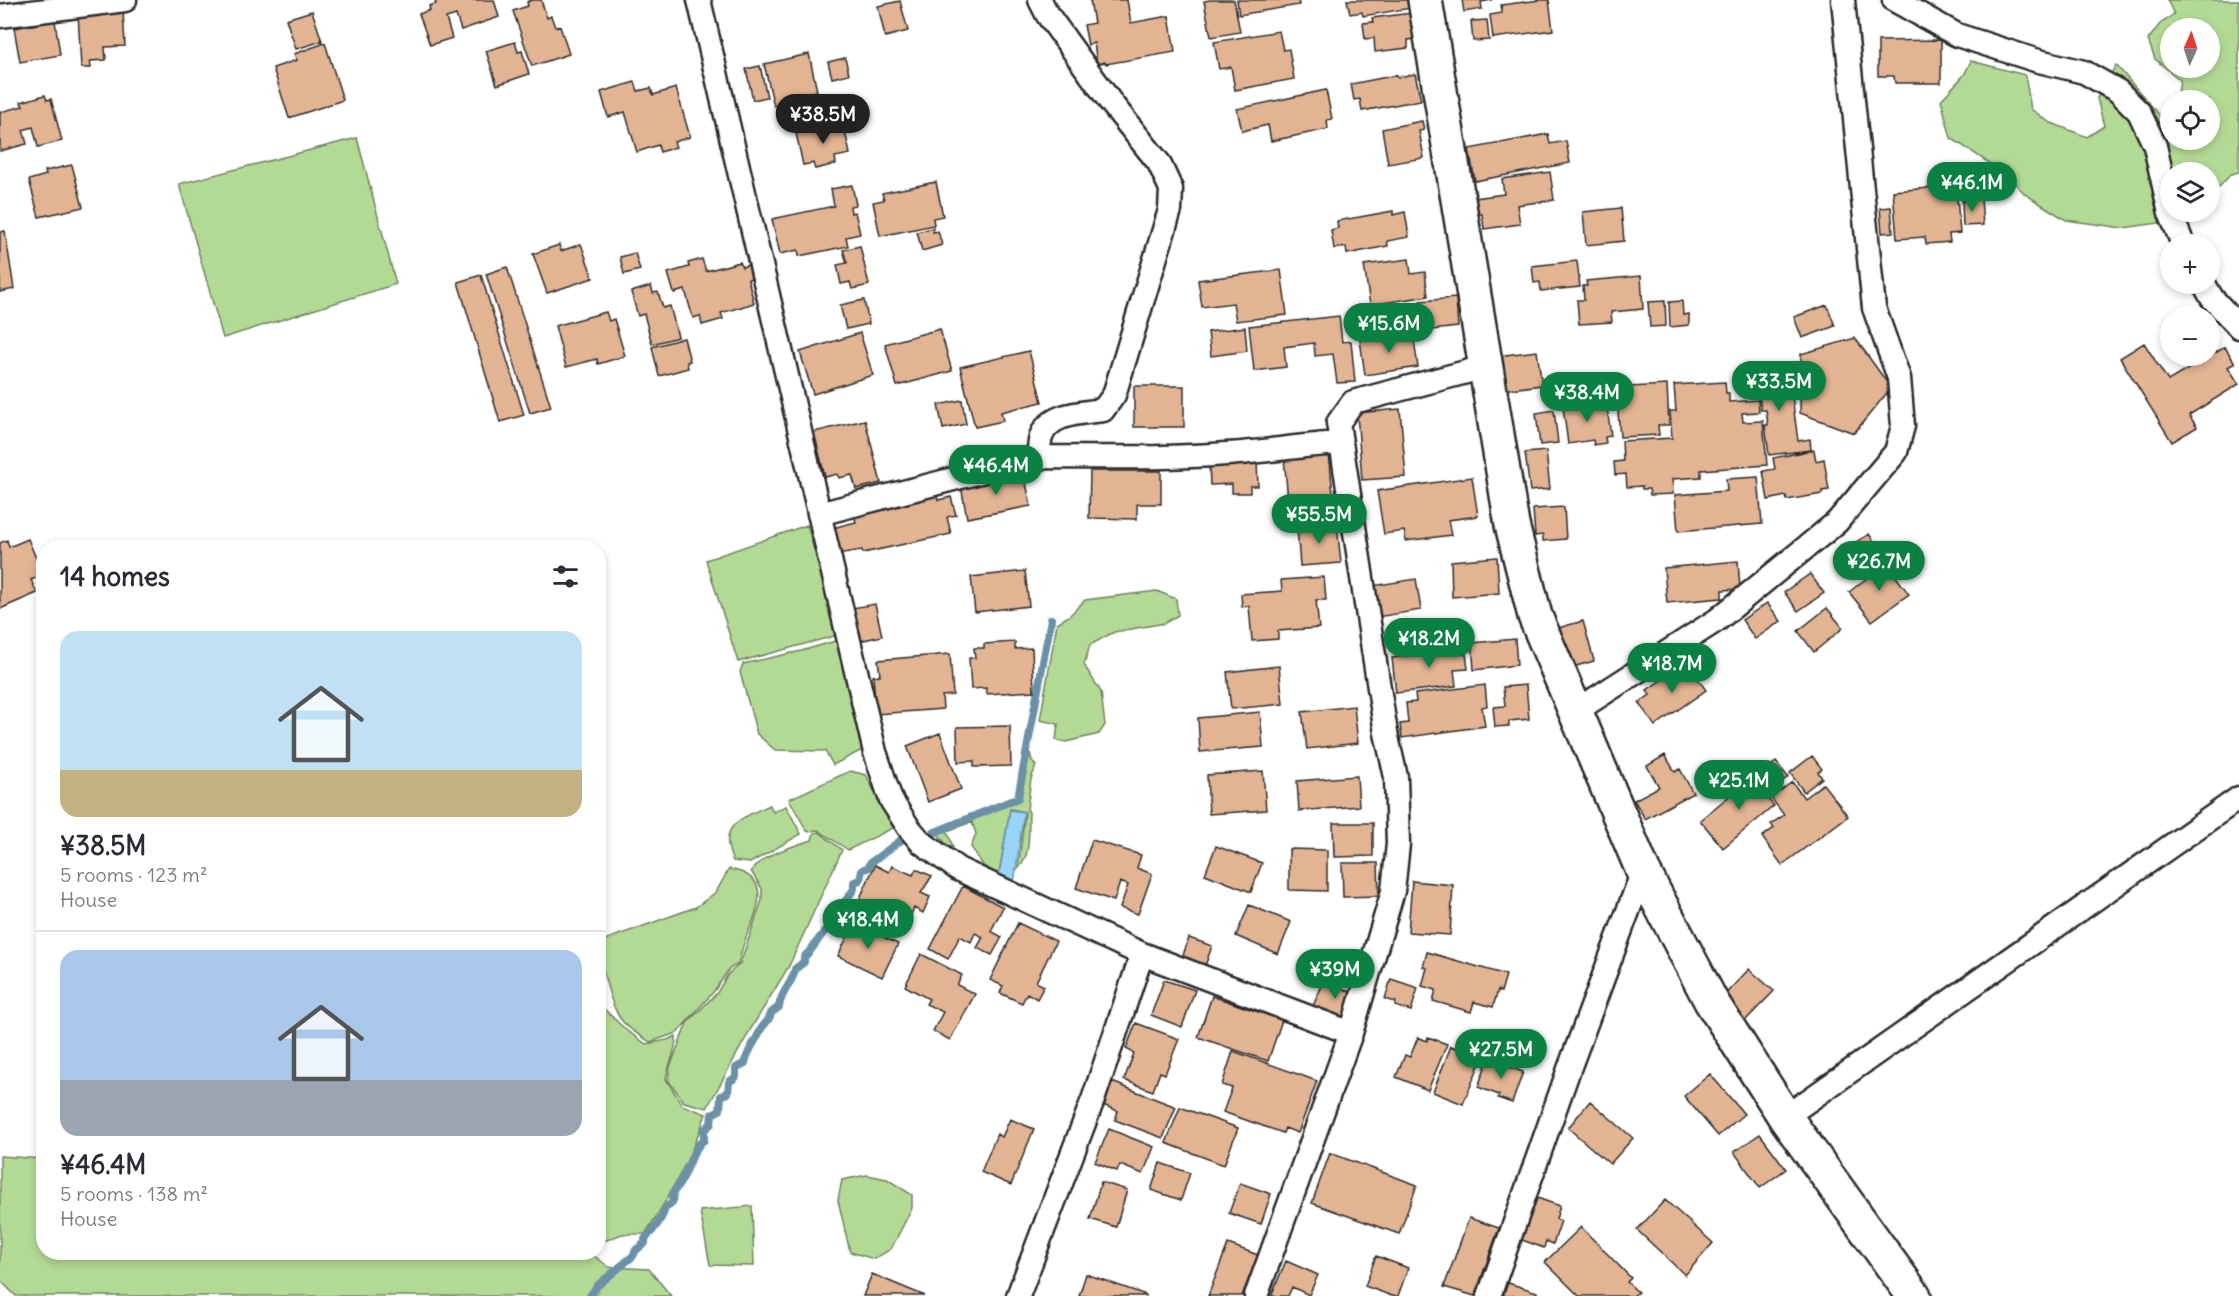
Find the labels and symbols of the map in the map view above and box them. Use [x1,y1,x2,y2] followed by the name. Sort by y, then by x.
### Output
[2160,18,2220,78] north arrow
[774,94,872,145] pin: ¥38.5M
[1923,162,2021,213] pin: ¥46.1M
[1340,303,1438,354] pin: ¥15.6M
[1730,361,1828,412] pin: ¥33.5M
[1538,372,1636,423] pin: ¥38.4M
[947,445,1045,496] pin: ¥46.4M
[1270,494,1368,545] pin: ¥55.5M
[1830,541,1928,592] pin: ¥26.7M
[1380,618,1478,669] pin: ¥18.2M
[1623,643,1721,694] pin: ¥18.7M
[1690,760,1788,811] pin: ¥25.1M
[819,899,917,950] pin: ¥18.4M
[1299,949,1371,1000] pin: ¥39M
[1452,1029,1550,1080] pin: ¥27.5M

